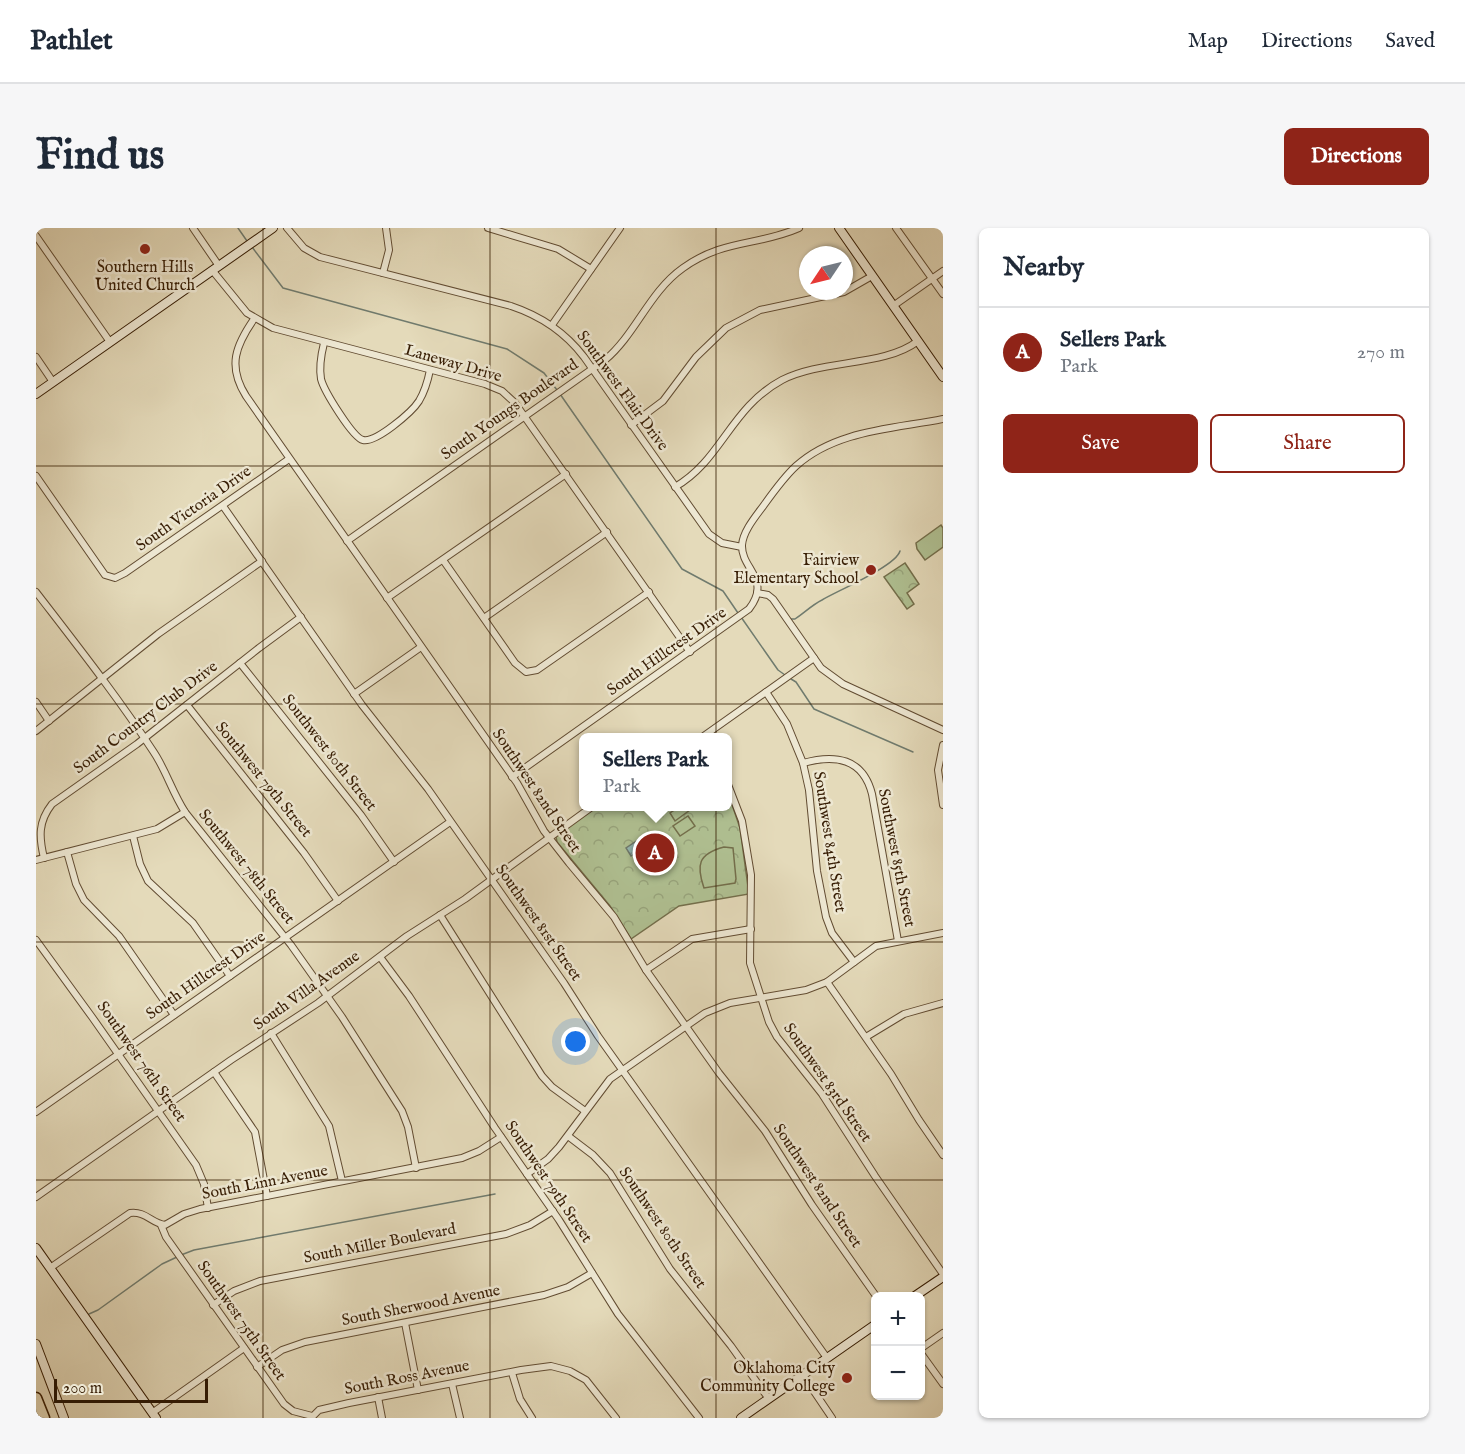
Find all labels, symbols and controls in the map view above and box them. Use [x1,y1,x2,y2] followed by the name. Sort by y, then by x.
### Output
[30,24,113,59] text: Pathlet
[1188,28,1228,55] text: Map
[1261,28,1352,55] text: Directions
[1385,28,1435,55] text: Saved
[1284,128,1429,185] button: Directions
[36,130,164,183] text: Find us
[138,242,152,256] marker: Southern Hills United Church
[799,246,853,300] north arrow
[1003,251,1084,284] text: Nearby
[95,258,196,296] place label: Southern Hills United Church
[1060,326,1166,354] text: Sellers Park
[572,327,672,455] street label: Southwest Flair Drive
[1016,340,1029,365] text: A
[1357,340,1405,365] text: 270 m
[402,341,504,387] street label: Laneway Drive
[1060,354,1098,379] text: Park
[437,355,583,465] street label: South Youngs Boulevard
[1003,414,1198,473] button: Save
[1210,414,1405,473] button: Share
[133,462,255,556] street label: South Victoria Drive
[733,551,860,589] place label: Fairview Elementary School
[864,563,878,577] marker: Fairview Elementary School
[603,603,731,701] street label: South Hillcrest Drive
[70,657,222,779] street label: South Country Club Drive
[277,691,381,816] street label: Southwest 80th Street
[210,718,316,842] street label: Southwest 79th Street
[487,725,585,857] street label: Southwest 82nd Street
[579,733,732,811] popup
[603,746,708,774] text: Sellers Park
[808,770,850,914] street label: Southwest 84th Street
[603,774,641,799] text: Park
[873,787,919,929] street label: Southwest 85th Street
[193,805,299,929] street label: Southwest 78th Street
[636,830,674,876] pin: A
[490,861,586,986] street label: Southwest 81st Street
[142,927,270,1025] street label: South Hillcrest Drive
[250,947,364,1035] street label: South Villa Avenue
[92,998,190,1127] street label: Southwest 76th Street
[778,1019,876,1147] street label: Southwest 83rd Street
[561,1027,590,1056] your location
[500,1117,597,1247] street label: Southwest 79th Street
[768,1120,866,1252] street label: Southwest 82nd Street
[200,1161,330,1205] street label: South Linn Avenue
[614,1163,710,1293] street label: Southwest 80th Street
[302,1219,458,1269] street label: South Miller Boulevard
[192,1257,290,1385] street label: Southwest 75th Street
[340,1281,502,1331] street label: South Sherwood Avenue
[871,1292,925,1400] map controls
[871,1292,925,1346] button: +
[871,1346,925,1400] button: −
[343,1356,471,1400] street label: South Ross Avenue
[700,1359,835,1397] place label: Oklahoma City Community College
[840,1371,854,1385] marker: Oklahoma City Community College
[54,1376,208,1404] scale bar
[63,1379,102,1399] text: 200 m

